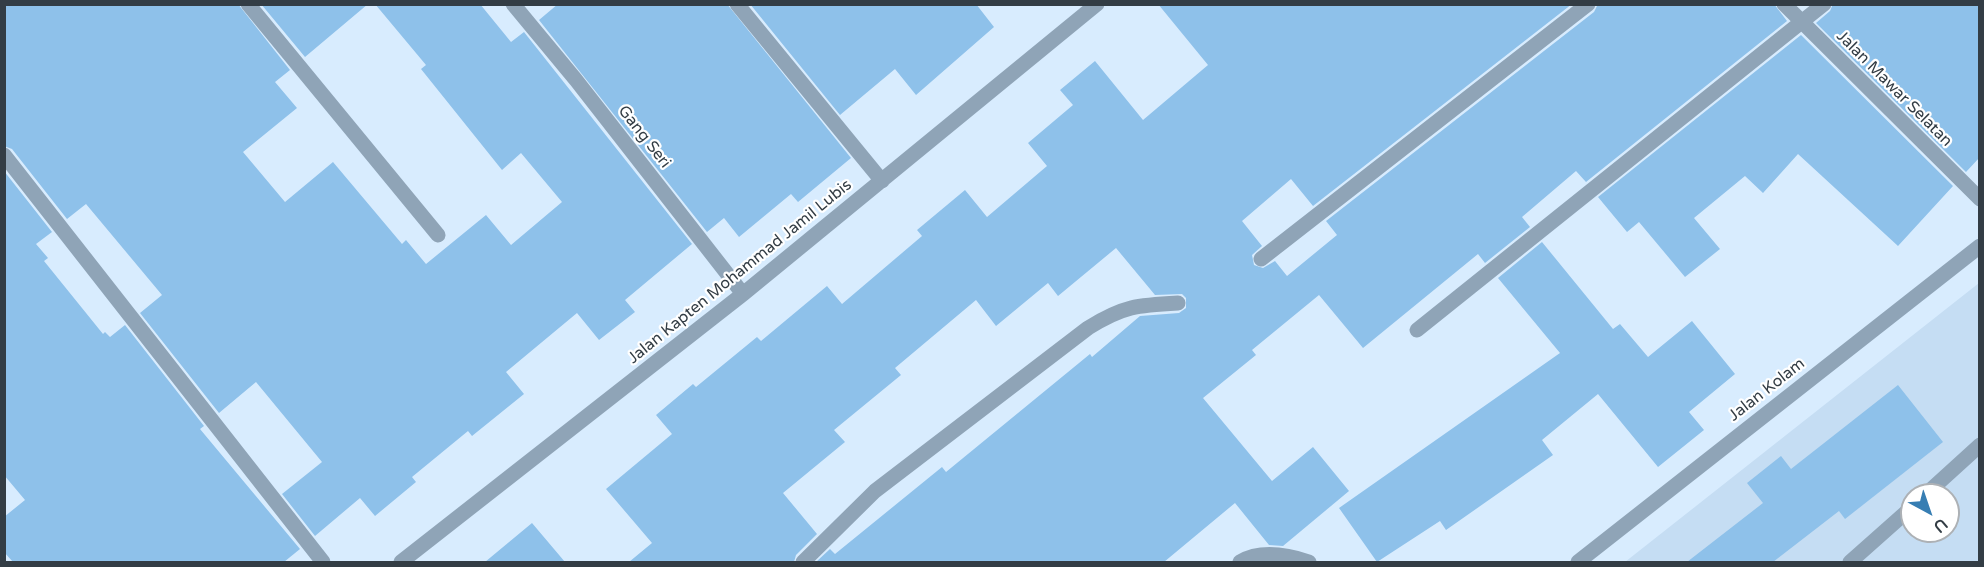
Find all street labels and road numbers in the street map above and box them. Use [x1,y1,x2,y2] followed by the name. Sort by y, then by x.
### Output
[1832,27,1956,151] street label: Jalan Mawar Selatan
[614,102,674,172] street label: Gang Seri
[624,176,856,368] street label: Jalan Kapten Mohammad Jamil Lubis
[1725,354,1809,426] street label: Jalan Kolam

